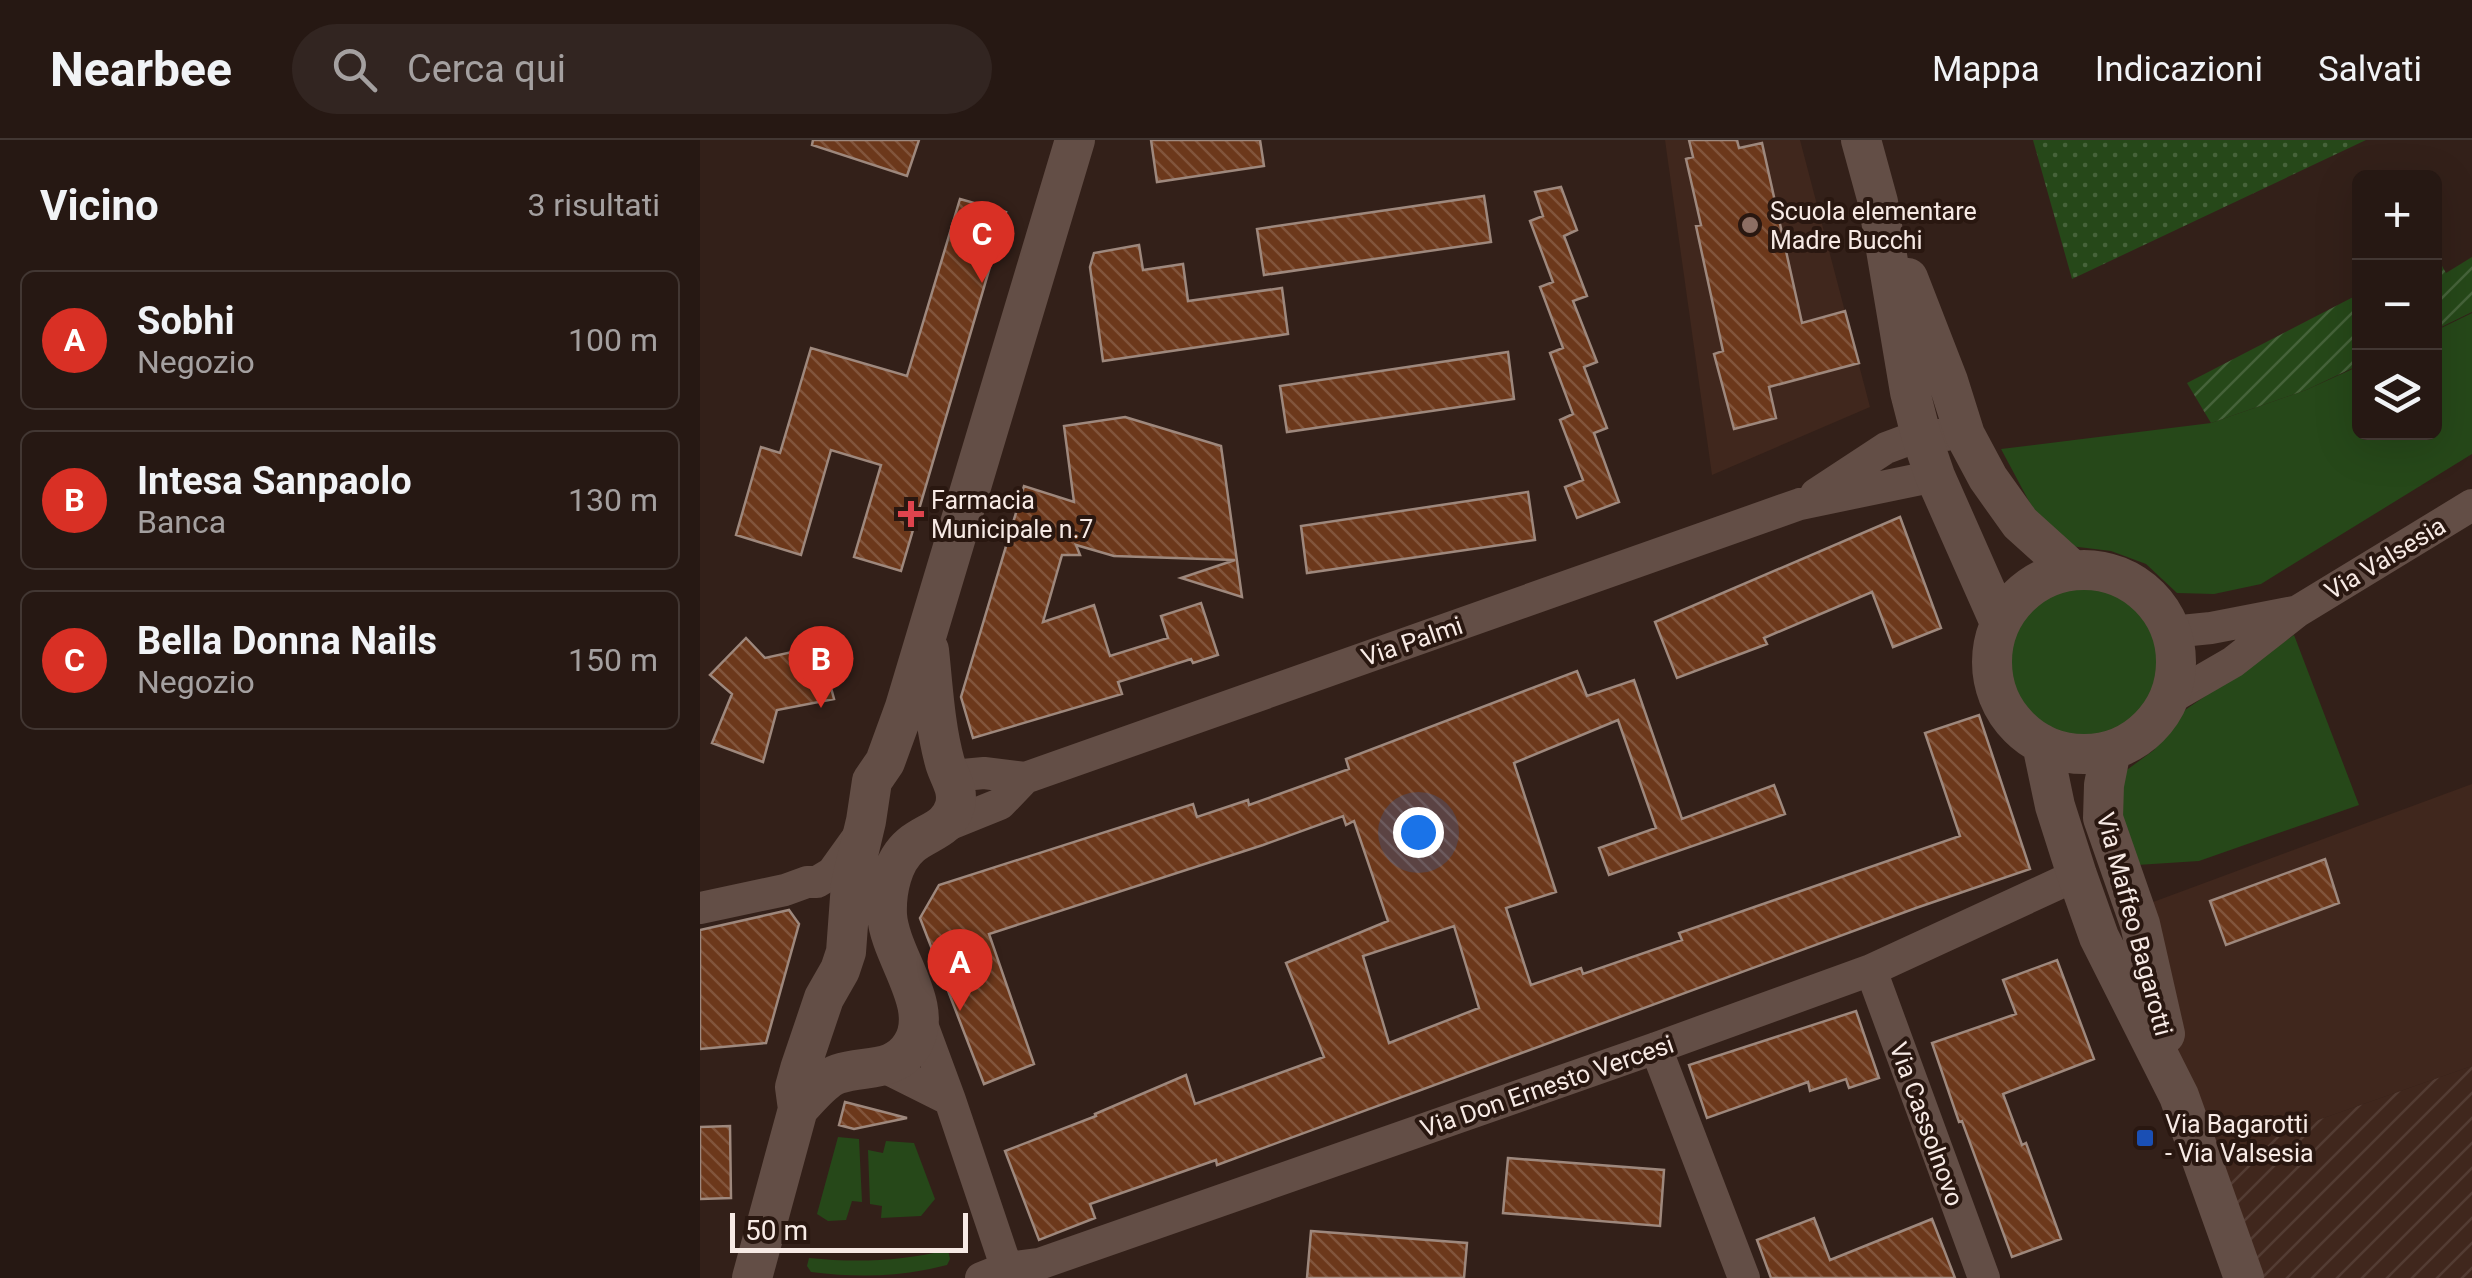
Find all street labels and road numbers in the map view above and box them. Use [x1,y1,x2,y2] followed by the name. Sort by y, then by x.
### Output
[2320,511,2451,606] street label: Via Valsesia
[1358,611,1467,672] street label: Via Palmi
[2091,809,2178,1039] street label: Via Maffeo Bagarotti
[1417,1030,1678,1143] street label: Via Don Ernesto Vercesi
[1884,1038,1970,1210] street label: Via Cassolnovo

